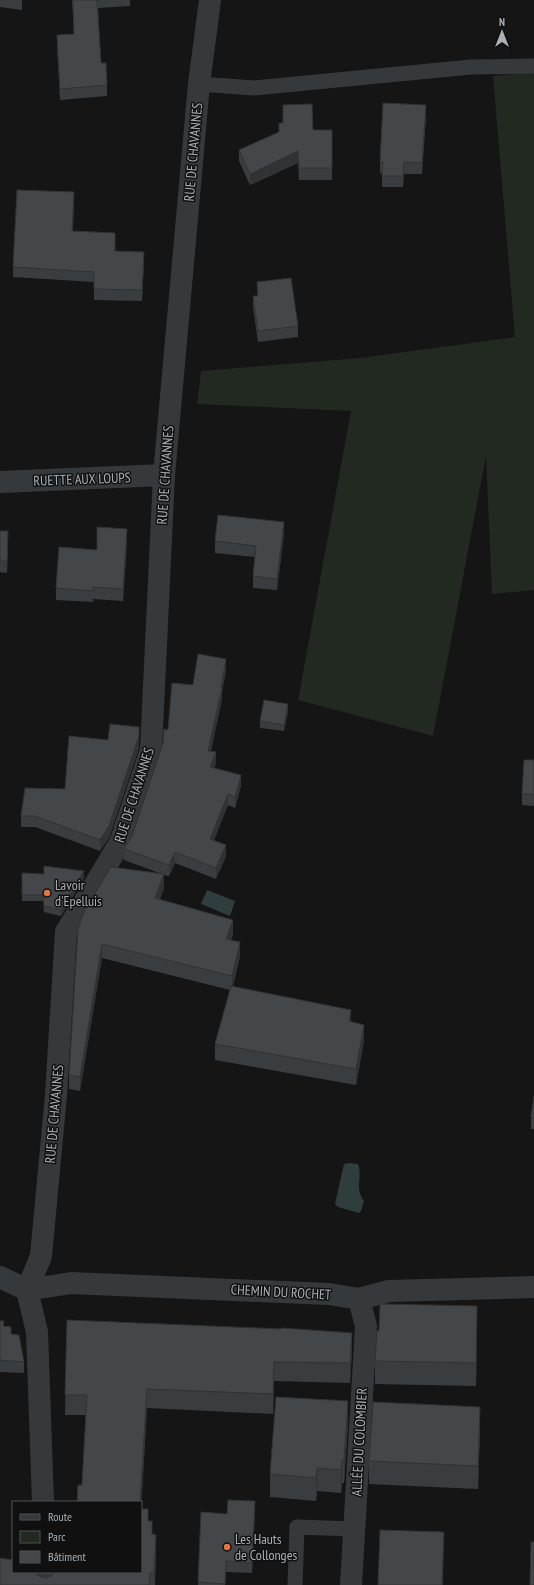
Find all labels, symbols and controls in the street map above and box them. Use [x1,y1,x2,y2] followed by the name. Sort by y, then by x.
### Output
[482,12,522,52] north arrow
[499,15,505,29] text: N
[180,102,206,202] street label: RUE DE CHAVANNES
[153,425,177,525] street label: RUE DE CHAVANNES
[33,468,131,490] street label: RUETTE AUX LOUPS
[110,745,158,845] street label: RUE DE CHAVANNES
[55,876,102,910] place label: Lavoir d'Epelluis
[42,888,52,898] marker: Lavoir d'Epelluis
[41,1064,67,1164] street label: RUE DE CHAVANNES
[230,1280,332,1304] street label: CHEMIN DU ROCHET
[347,1387,371,1497] street label: ALLÉE DU COLOMBIER
[12,1501,142,1573] legend
[48,1509,72,1524] text: Route
[48,1529,66,1544] text: Parc
[235,1530,297,1564] place label: Les Hauts de Collonges
[222,1542,232,1552] marker: Les Hauts de Collonges
[48,1549,86,1564] text: Bâtiment

